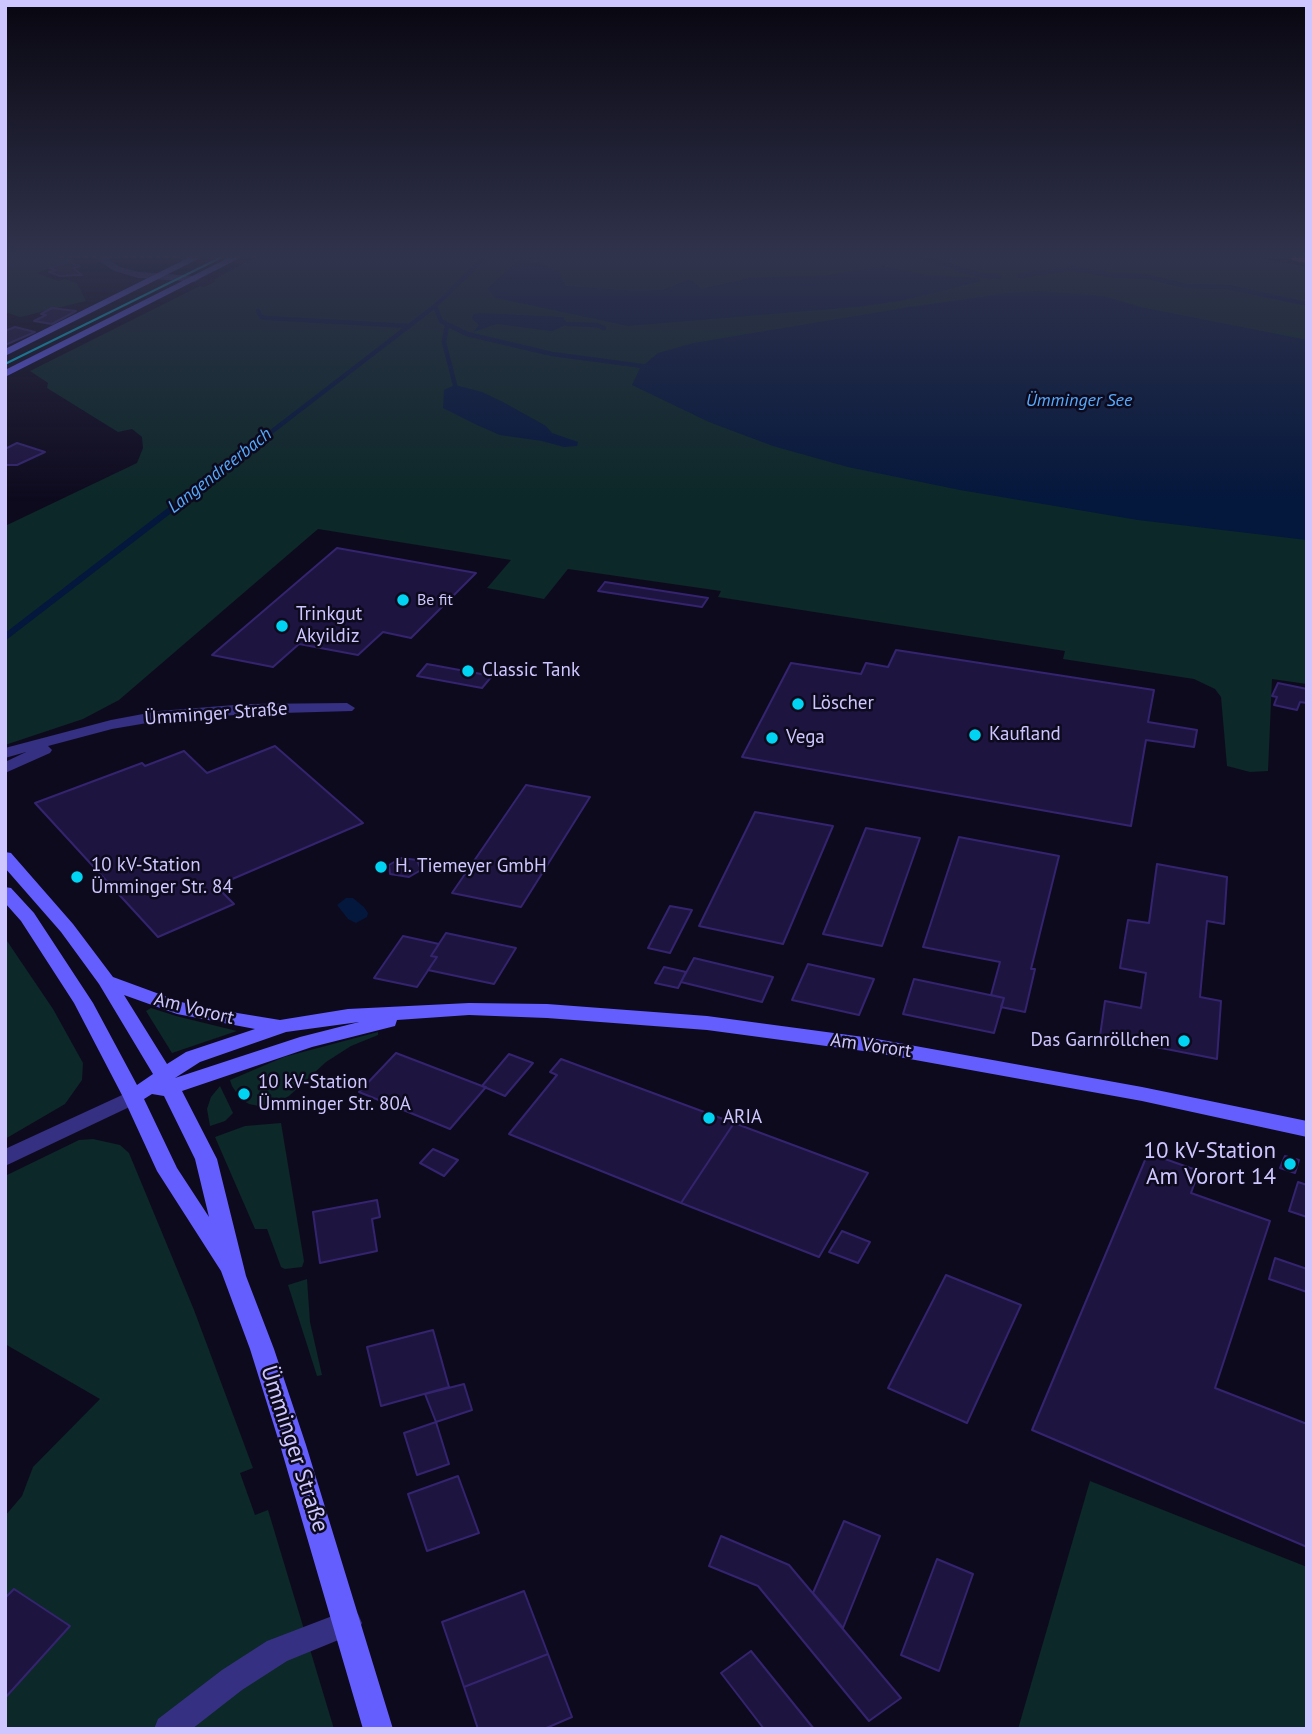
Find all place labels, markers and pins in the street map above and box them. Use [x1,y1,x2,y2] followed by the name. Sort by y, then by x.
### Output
[417,590,453,610] place label: Be fit
[395,592,411,608] marker: Be fit
[296,604,362,648] place label: Trinkgut Akyildiz
[274,618,290,634] marker: Trinkgut Akyildiz
[482,660,580,682] place label: Classic Tank
[460,663,476,679] marker: Classic Tank
[812,693,874,715] place label: Löscher
[790,696,806,712] marker: Löscher
[989,724,1061,746] place label: Kaufland
[786,727,825,749] place label: Vega
[967,727,983,743] marker: Kaufland
[764,730,780,746] marker: Vega
[91,855,233,899] place label: 10 kV-Station Ümminger Str. 84
[395,856,547,878] place label: H. Tiemeyer GmbH
[373,859,389,875] marker: H. Tiemeyer GmbH
[69,869,85,885] marker: 10 kV-Station Ümminger Str. 84
[1030,1030,1170,1052] place label: Das Garnröllchen
[1176,1033,1192,1049] marker: Das Garnröllchen
[258,1072,411,1116] place label: 10 kV-Station Ümminger Str. 80A
[236,1086,252,1102] marker: 10 kV-Station Ümminger Str. 80A
[723,1107,762,1129] place label: ARIA
[701,1110,717,1126] marker: ARIA
[1143,1137,1276,1191] place label: 10 kV-Station Am Vorort 14
[1282,1156,1298,1172] marker: 10 kV-Station Am Vorort 14

